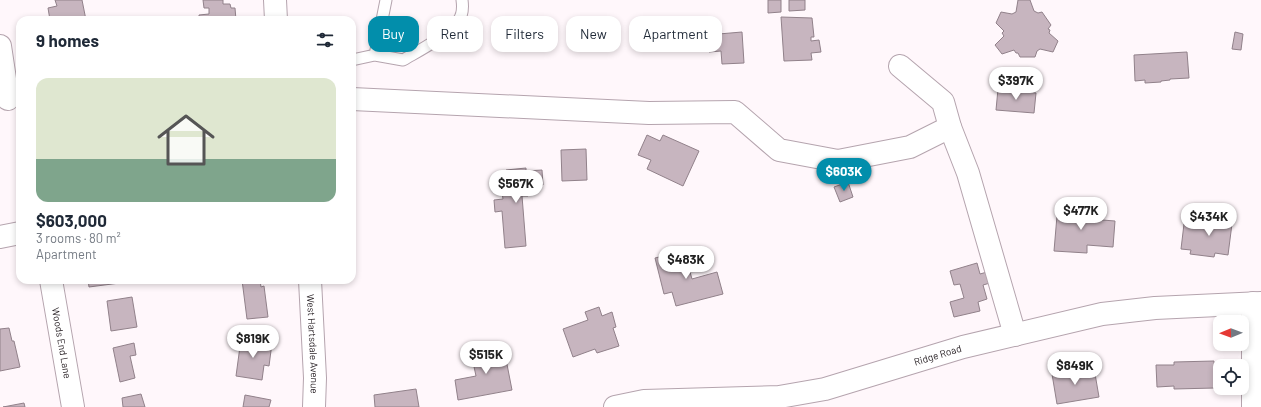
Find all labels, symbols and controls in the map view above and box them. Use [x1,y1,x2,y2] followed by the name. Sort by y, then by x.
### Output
[368,16,419,52] chip: Buy
[427,16,483,52] chip: Rent
[491,16,558,52] chip: Filters
[566,16,621,52] chip: New
[629,16,722,52] chip: Apartment
[314,29,336,51] icon: filters
[36,30,99,50] text: 9 homes
[988,67,1044,101] pin: $397K
[998,72,1034,88] text: $397K
[150,104,222,176] icon: home
[816,158,872,192] pin: $603K
[826,163,863,179] text: $603K
[488,170,544,204] pin: $567K
[498,175,534,191] text: $567K
[1053,197,1109,231] pin: $477K
[1063,202,1099,218] text: $477K
[1181,203,1237,237] pin: $434K
[1190,208,1228,224] text: $434K
[36,210,107,230] text: $603,000
[36,230,121,246] text: 3 rooms · 80 m²
[36,246,97,262] text: Apartment
[658,246,714,280] pin: $483K
[667,251,705,267] text: $483K
[305,294,321,394] street label: West Hartsdale Avenue
[50,307,74,379] street label: Woods End Lane
[1213,315,1249,351] north arrow
[1213,315,1249,395] map controls
[225,325,281,359] pin: $819K
[236,330,270,346] text: $819K
[458,341,514,375] pin: $515K
[912,342,963,368] street label: Ridge Road
[469,346,503,362] text: $515K
[1047,352,1103,386] pin: $849K
[1056,357,1094,373] text: $849K
[1213,359,1249,395] button: locate

